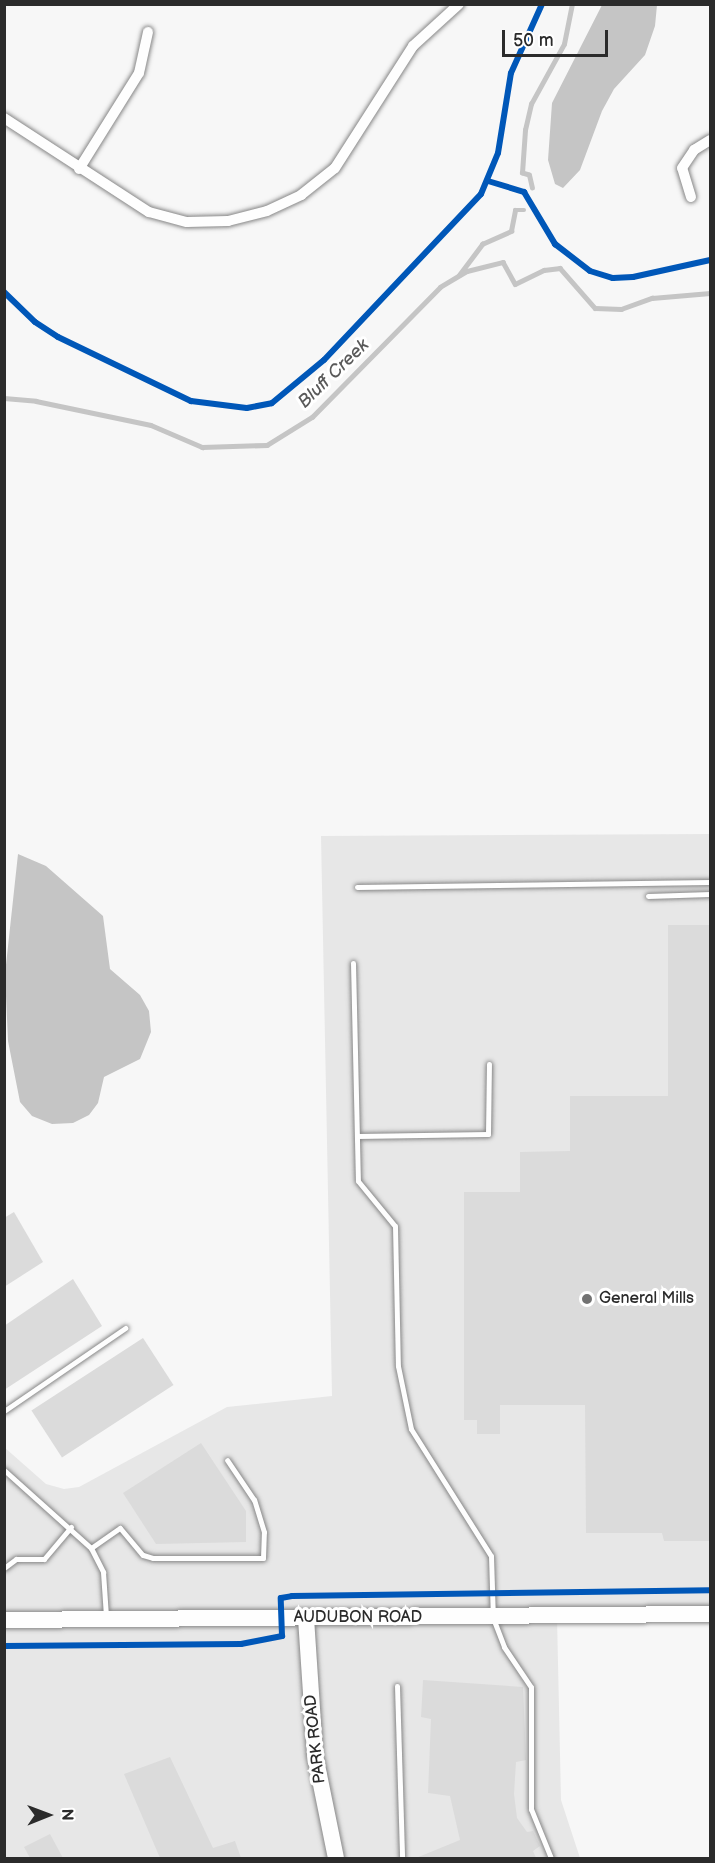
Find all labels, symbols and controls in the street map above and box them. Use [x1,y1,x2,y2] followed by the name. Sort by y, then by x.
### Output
[505,18,612,56] scale bar
[513,30,554,51] text: 50 m
[294,335,374,413] water label: Bluff Creek
[599,1289,694,1309] place label: General Mills
[580,1292,594,1306] marker: General Mills
[294,1608,422,1628] street label: AUDUBON ROAD
[302,1694,330,1784] street label: PARK ROAD
[18,1785,78,1845] north arrow
[57,1808,76,1821] text: N

